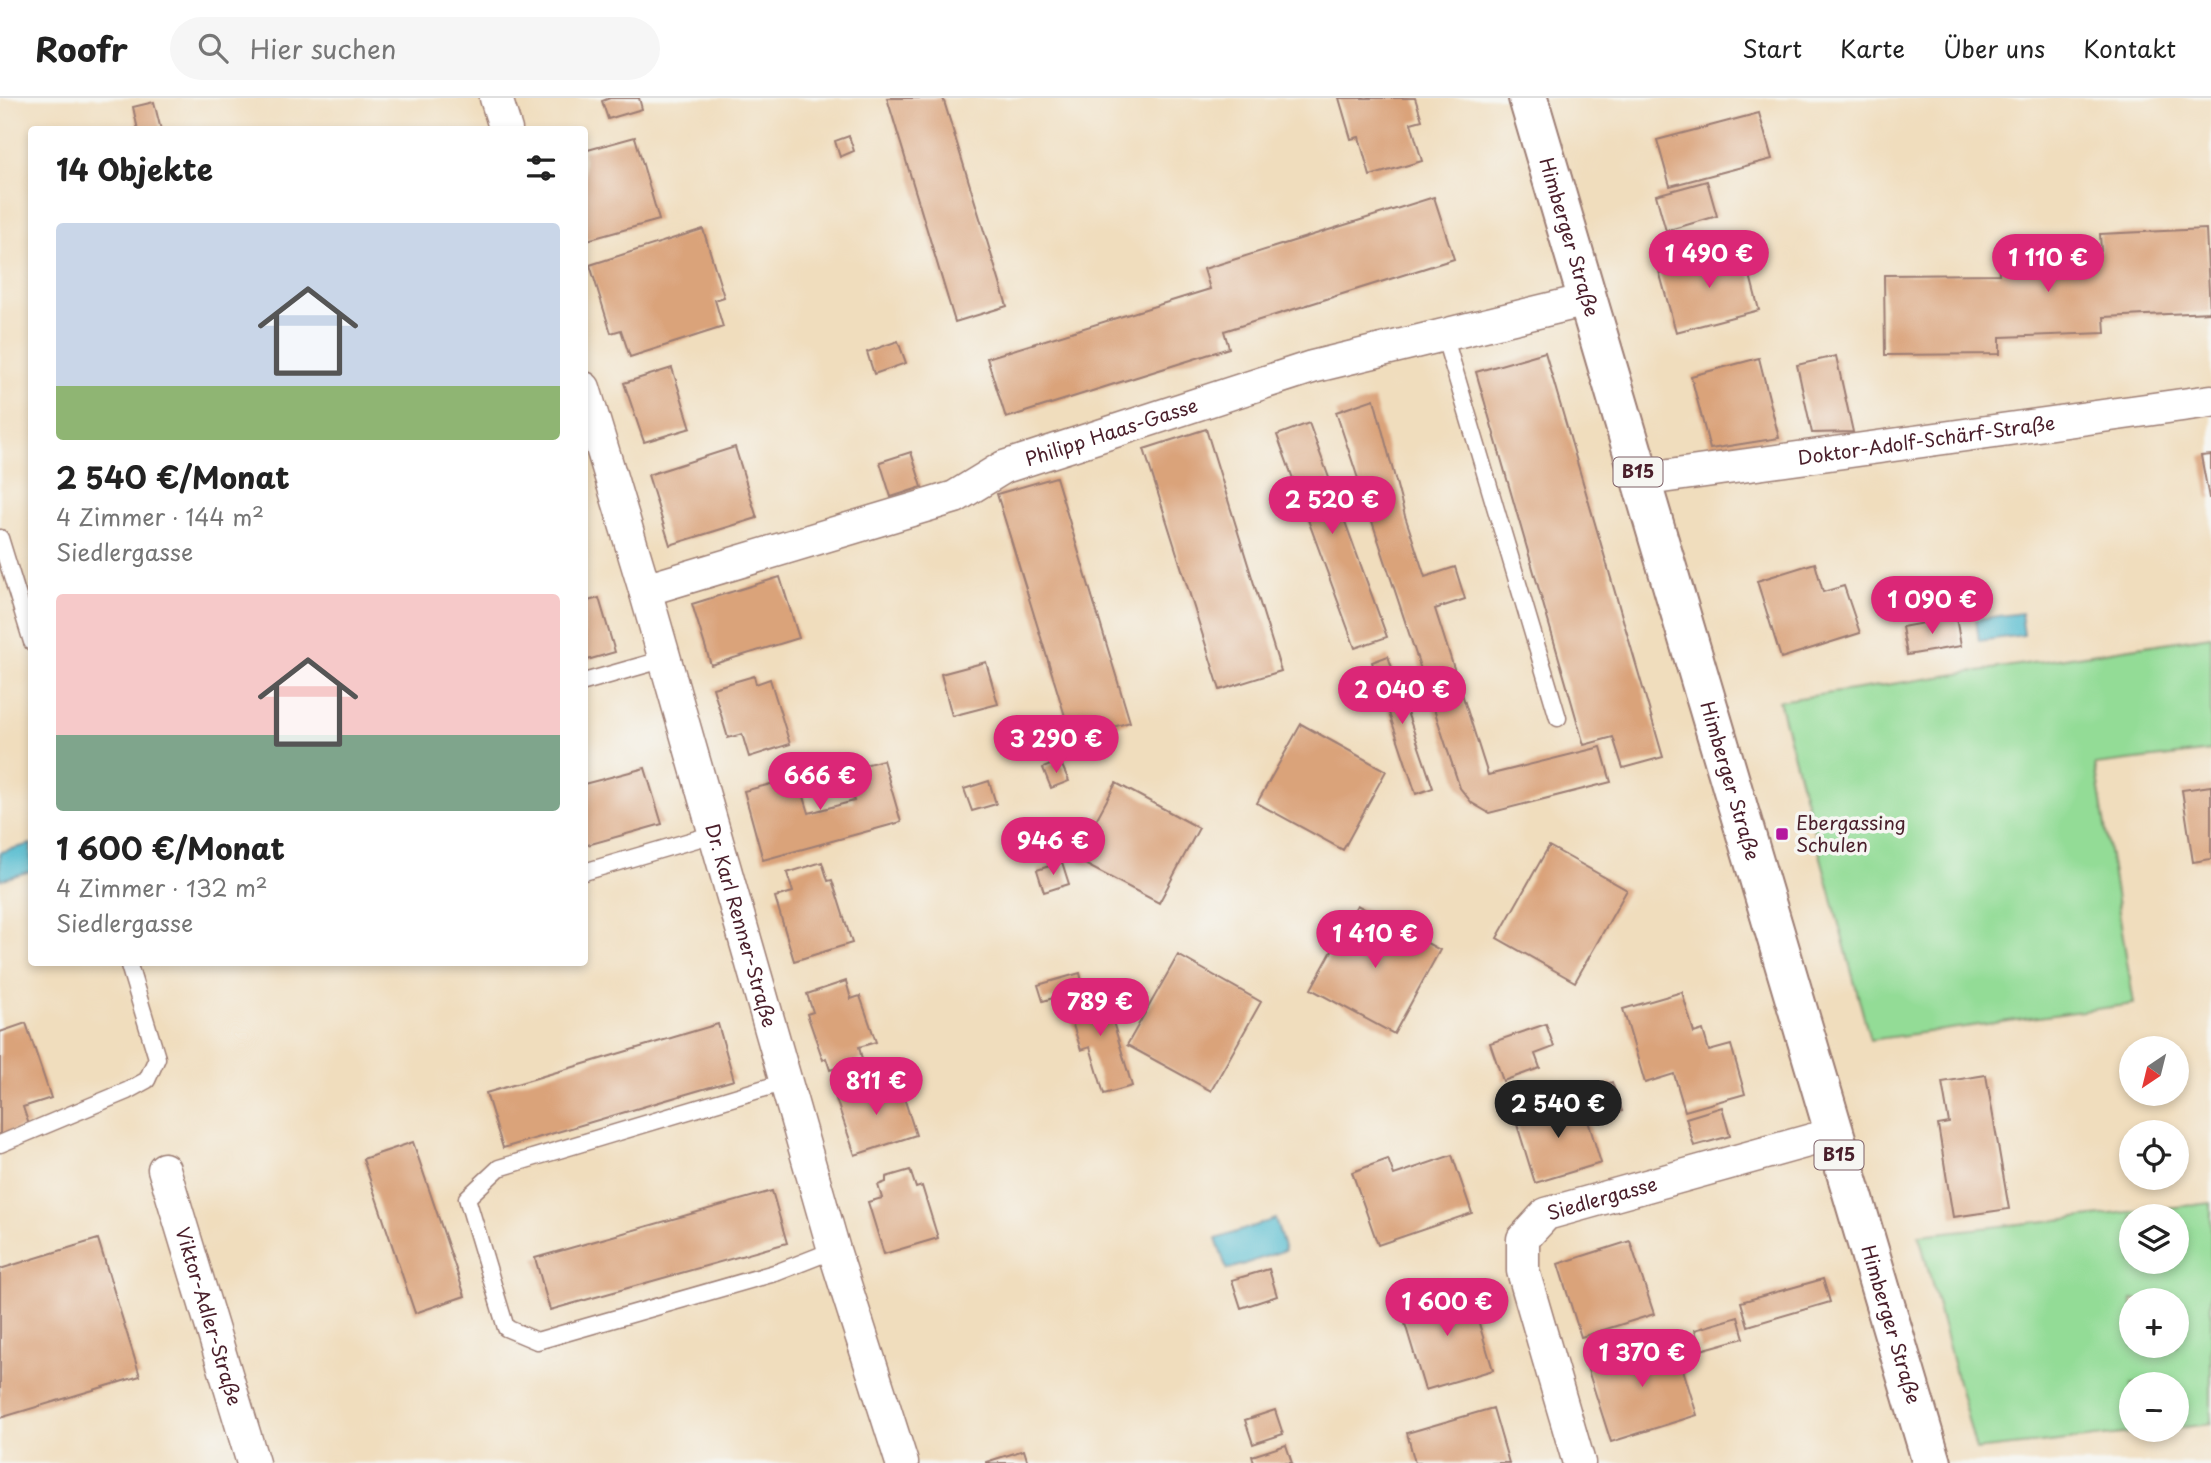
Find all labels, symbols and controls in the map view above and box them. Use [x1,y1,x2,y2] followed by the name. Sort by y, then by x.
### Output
[170,17,660,80] search box
[35,23,128,73] text: Roofr
[194,29,232,67] icon: search
[250,29,396,68] text: Hier suchen
[1742,30,1802,66] text: Start
[1840,30,1905,66] text: Karte
[1943,30,2045,66] text: Über uns
[2083,30,2176,66] text: Kontakt
[56,146,213,191] text: 14 Objekte
[522,149,560,187] icon: filters
[1533,154,1607,320] street label: Himberger Straße
[1644,230,1774,290] pin: 1 490 €
[1983,234,2113,294] pin: 1 110 €
[1665,235,1753,270] text: 1 490 €
[2008,239,2088,274] text: 1 110 €
[245,268,371,394] icon: home
[1021,390,1201,472] street label: Philipp Haas-Gasse
[1796,408,2057,471] street label: Doktor-Adolf-Schärf-Straße
[56,454,290,499] text: 2 540 €/Monat
[1614,458,1662,486] road number: B15
[1267,476,1397,536] pin: 2 520 €
[1285,481,1379,516] text: 2 520 €
[56,499,264,534] text: 4 Zimmer · 144 m²
[56,534,193,569] text: Siedlergasse
[1867,576,1997,636] pin: 1 090 €
[1887,581,1977,616] text: 1 090 €
[245,639,371,765] icon: home
[1337,666,1467,726] pin: 2 040 €
[1354,671,1450,706] text: 2 040 €
[1694,698,1768,863] street label: Himberger Straße
[991,716,1121,775] pin: 3 290 €
[1010,720,1102,755] text: 3 290 €
[771,752,869,812] pin: 666 €
[784,757,856,792] text: 666 €
[1796,808,1906,858] place label: Ebergassing Schulen
[1004,818,1102,877] pin: 946 €
[700,820,785,1030] street label: Dr. Karl Renner-Straße
[1017,822,1089,857] text: 946 €
[56,825,285,870] text: 1 600 €/Monat
[1774,826,1790,842] marker: Ebergassing Schulen
[56,870,268,905] text: 4 Zimmer · 132 m²
[56,905,193,940] text: Siedlergasse
[1310,910,1440,970] pin: 1 410 €
[1332,915,1418,950] text: 1 410 €
[1051,978,1149,1038] pin: 789 €
[1067,983,1133,1018] text: 789 €
[2119,1036,2189,1106] north arrow
[2119,1036,2189,1442] map controls
[827,1058,925,1117] pin: 811 €
[846,1062,906,1097] text: 811 €
[1493,1080,1623,1140] pin: 2 540 €
[1511,1085,1605,1120] text: 2 540 €
[2119,1120,2189,1190] button: locate
[1814,1140,1864,1170] road number: B15
[1543,1169,1660,1226] street label: Siedlergasse
[2119,1204,2189,1274] button: layers
[169,1224,250,1409] street label: Viktor-Adler-Straße
[1855,1241,1929,1407] street label: Himberger Straße
[1382,1278,1512,1338] pin: 1 600 €
[1401,1283,1493,1318] text: 1 600 €
[2119,1288,2189,1358] button: +
[1577,1330,1707,1389] pin: 1 370 €
[1599,1334,1685,1369] text: 1 370 €
[2119,1372,2189,1442] button: −

